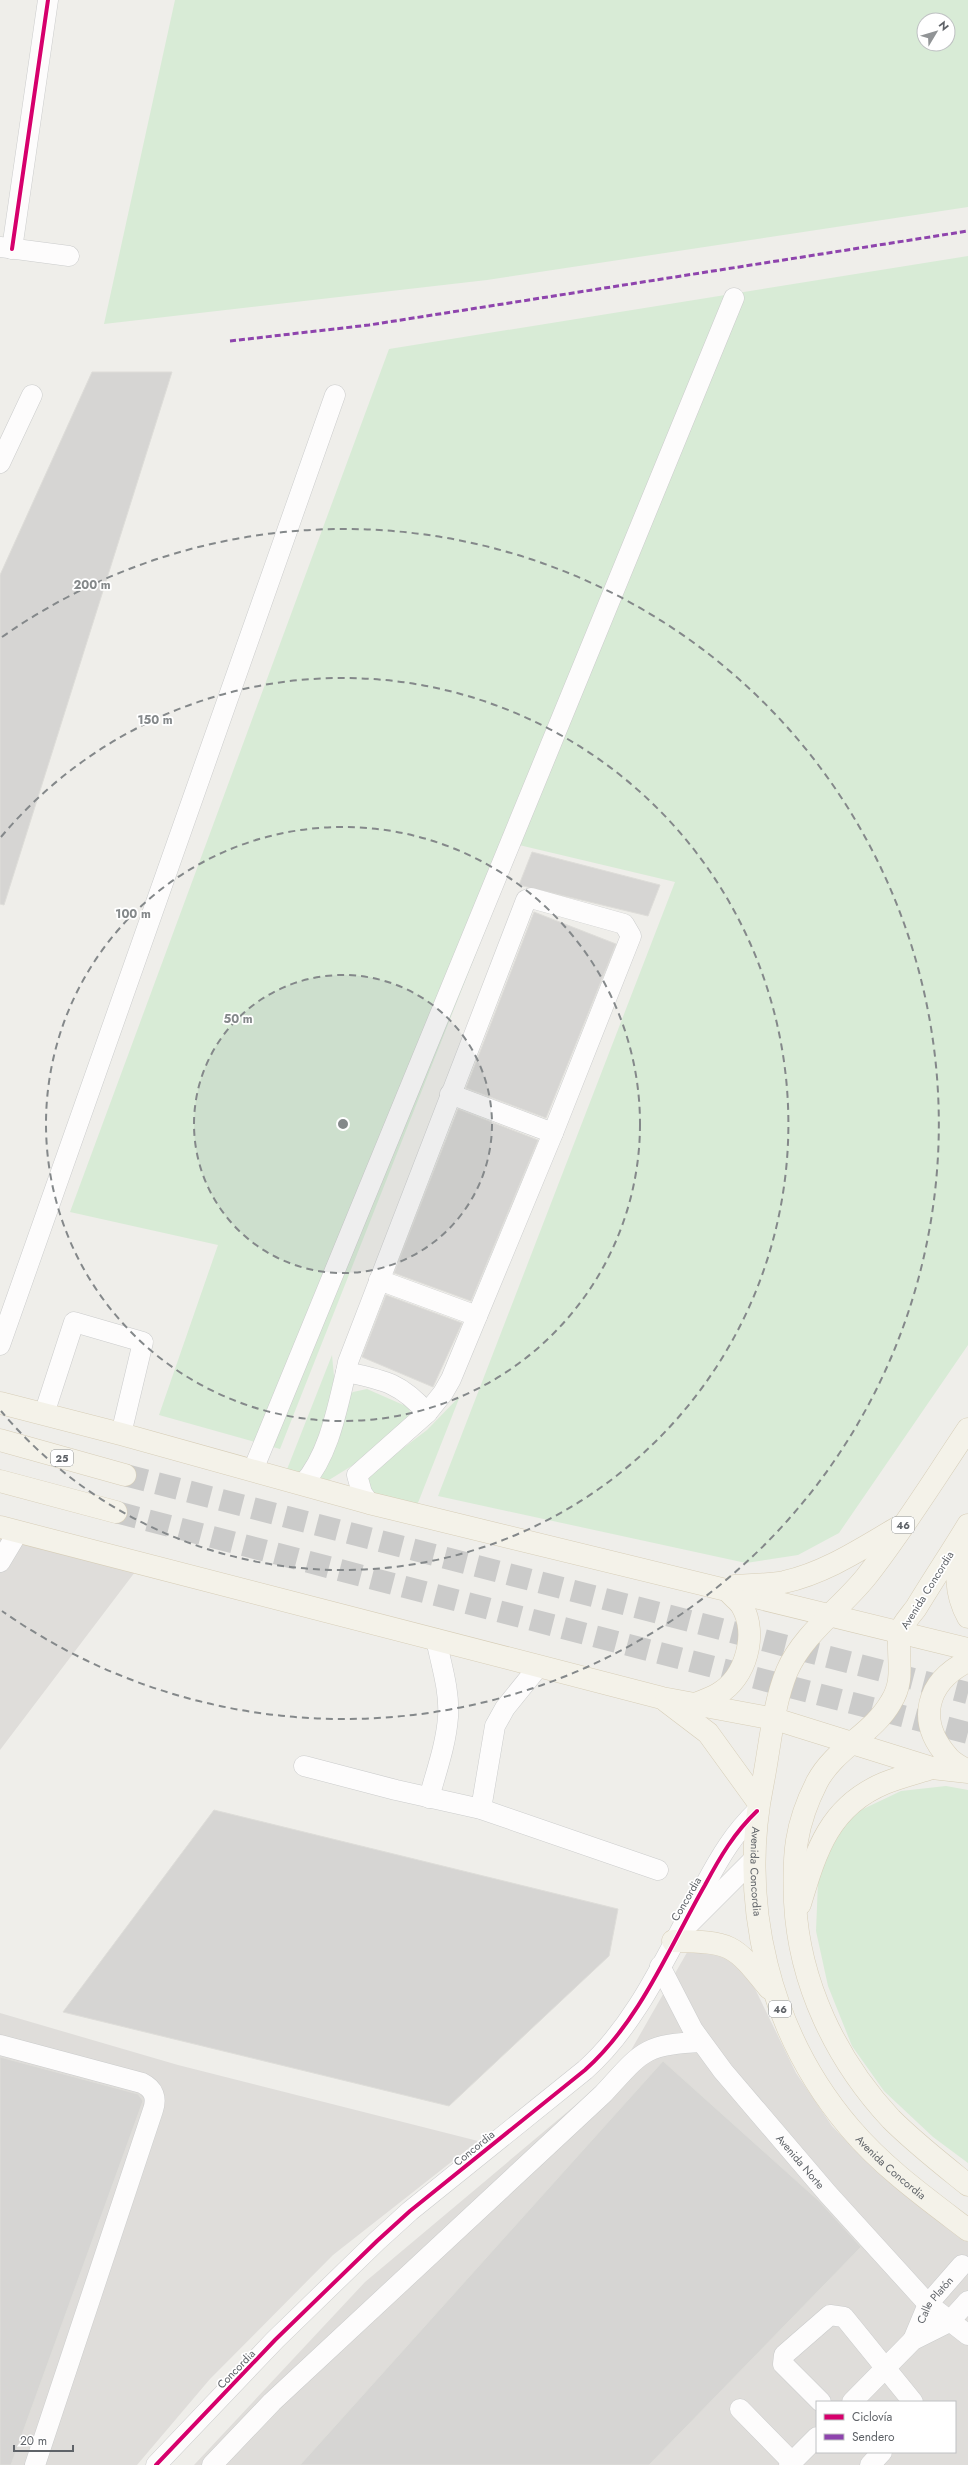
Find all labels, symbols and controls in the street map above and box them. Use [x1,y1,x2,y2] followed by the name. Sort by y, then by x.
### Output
[916,12,956,52] north arrow
[935,17,953,34] text: N
[73,576,111,594] text: 200 m
[137,711,173,729] text: 150 m
[115,905,151,923] text: 100 m
[223,1010,253,1028] text: 50 m
[336,1117,350,1131] centre of rings
[51,1450,73,1466] road number: 25
[892,1517,914,1533] road number: 46
[897,1548,957,1632] street label: Avenida Concordia
[747,1826,766,1917] street label: Avenida Concordia
[667,1874,705,1924] street label: Concordia
[769,2001,791,2017] road number: 46
[450,2126,498,2170] street label: Concordia
[772,2131,829,2193] street label: Avenida Norte
[852,2132,929,2203] street label: Avenida Concordia
[913,2273,957,2326] street label: Calle Platón
[213,2346,259,2392] street label: Concordia
[816,2401,956,2453] legend
[852,2408,893,2426] text: Ciclovía
[14,2427,73,2453] scale bar
[852,2428,895,2446] text: Sendero
[20,2432,47,2450] text: 20 m

